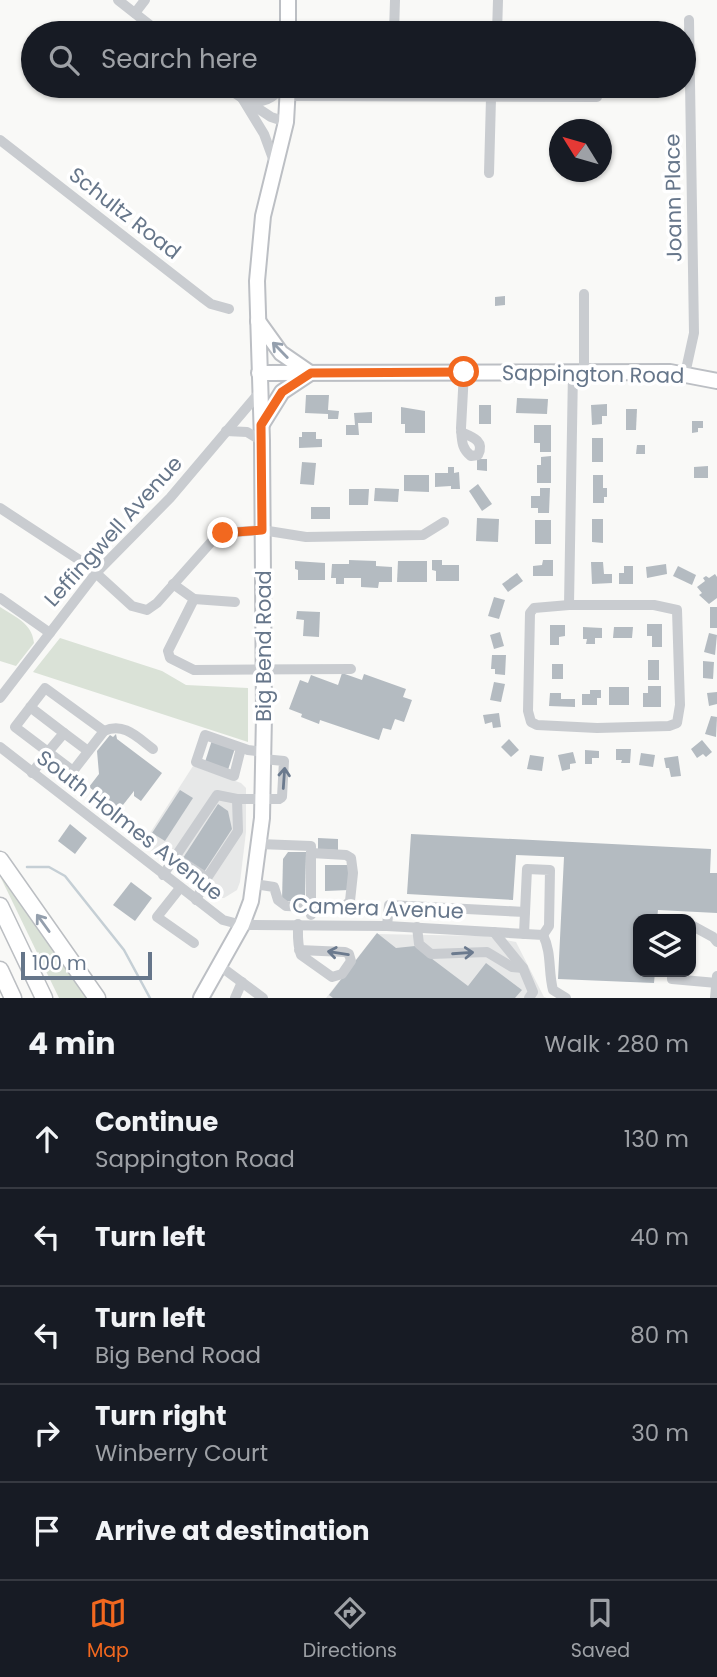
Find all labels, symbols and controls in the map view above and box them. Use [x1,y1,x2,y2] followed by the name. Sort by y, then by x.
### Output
[21,21,696,98] search box
[45,41,83,79] icon: search
[101,41,258,77] text: Search here
[549,119,612,182] north arrow
[657,133,689,263] street label: Joann Place
[63,160,187,266] street label: Schultz Road
[271,342,288,359] one-way arrow
[448,356,479,387] route start
[502,358,684,390] street label: Sappington Road
[37,449,189,613] street label: Leffingwell Avenue
[207,517,238,548] route end
[249,570,278,722] street label: Big Bend Road
[31,743,229,907] street label: South Holmes Avenue
[278,768,291,790] one-way arrow
[292,891,464,925] street label: Camera Avenue
[36,914,50,933] one-way arrow
[633,914,696,977] map controls
[633,914,696,977] button: layers
[327,946,349,959] one-way arrow
[451,947,474,960] one-way arrow
[21,949,152,981] scale bar
[32,950,87,977] text: 100 m
[28,1022,116,1065] text: 4 min
[544,1028,689,1060] text: Walk · 280 m
[95,1104,218,1140] text: Continue
[28,1120,66,1158] icon: ahead
[624,1123,689,1155] text: 130 m
[95,1143,295,1175] text: Sappington Road
[28,1218,66,1256] icon: left
[95,1219,206,1255] text: Turn left
[630,1221,689,1253] text: 40 m
[95,1300,206,1336] text: Turn left
[28,1316,66,1354] icon: left
[630,1319,689,1351] text: 80 m
[95,1339,261,1371] text: Big Bend Road
[95,1398,227,1434] text: Turn right
[28,1414,66,1452] icon: right
[631,1417,689,1449] text: 30 m
[95,1437,268,1469] text: Winberry Court
[28,1512,66,1550] icon: arrive
[95,1513,370,1549] text: Arrive at destination
[87,1594,129,1665] tab: Map
[303,1594,397,1665] tab: Directions
[571,1594,630,1665] tab: Saved

